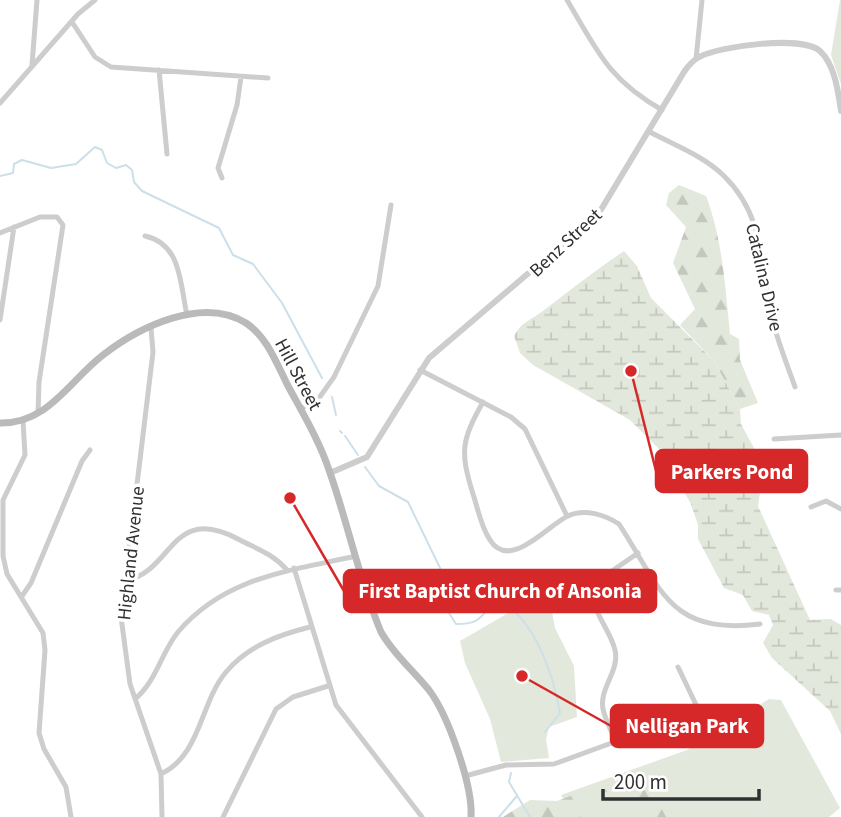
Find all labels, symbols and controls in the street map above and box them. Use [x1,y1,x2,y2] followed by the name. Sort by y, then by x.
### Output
[524,202,609,284] street label: Benz Street
[738,221,789,334] street label: Catalina Drive
[267,334,328,416] street label: Hill Street
[656,450,807,492] callout: Parkers Pond
[671,457,793,487] text: Parkers Pond
[111,485,152,622] street label: Highland Avenue
[344,570,656,612] callout: First Baptist Church of Ansonia
[358,576,642,606] text: First Baptist Church of Ansonia
[611,705,763,747] callout: Nelligan Park
[625,711,749,741] text: Nelligan Park
[603,758,759,802] scale bar
[614,767,667,797] text: 200 m

